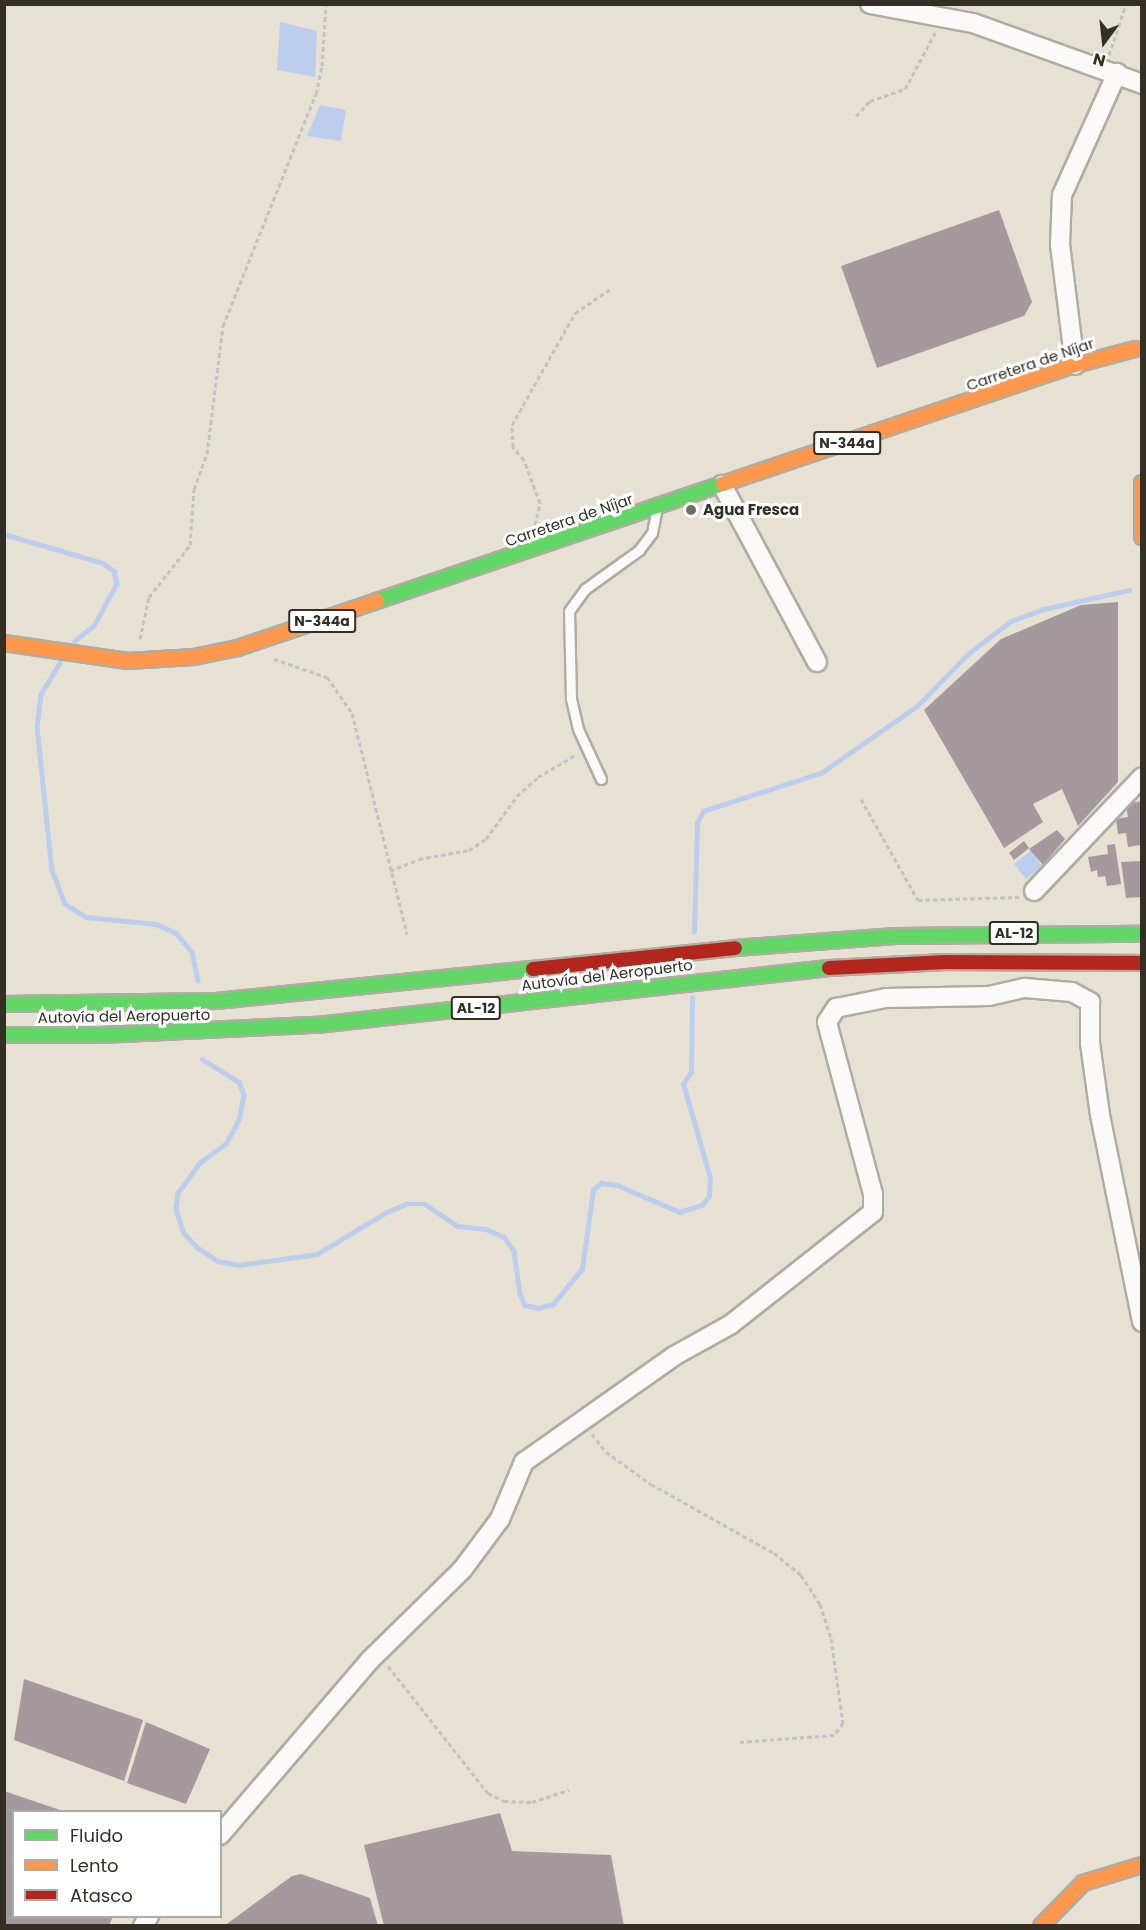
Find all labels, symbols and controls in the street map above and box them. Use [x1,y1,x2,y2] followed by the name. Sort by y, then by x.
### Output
[1074,12,1134,72] north arrow
[1090,47,1108,73] text: N
[964,334,1096,394] street label: Carretera de Níjar
[812,432,882,454] road number: N-344a
[503,490,635,550] street label: Carretera de Níjar
[703,501,799,519] place label: Agua Fresca
[684,503,698,517] marker: Agua Fresca
[288,610,356,632] road number: N-344a
[988,922,1040,944] road number: AL-12
[520,956,694,994] street label: Autovía del Aeropuerto
[450,997,502,1019] road number: AL-12
[38,1005,210,1027] street label: Autovía del Aeropuerto
[12,1810,222,1918] legend
[70,1823,123,1848] text: Fluido
[70,1853,119,1878] text: Lento
[70,1883,133,1908] text: Atasco

